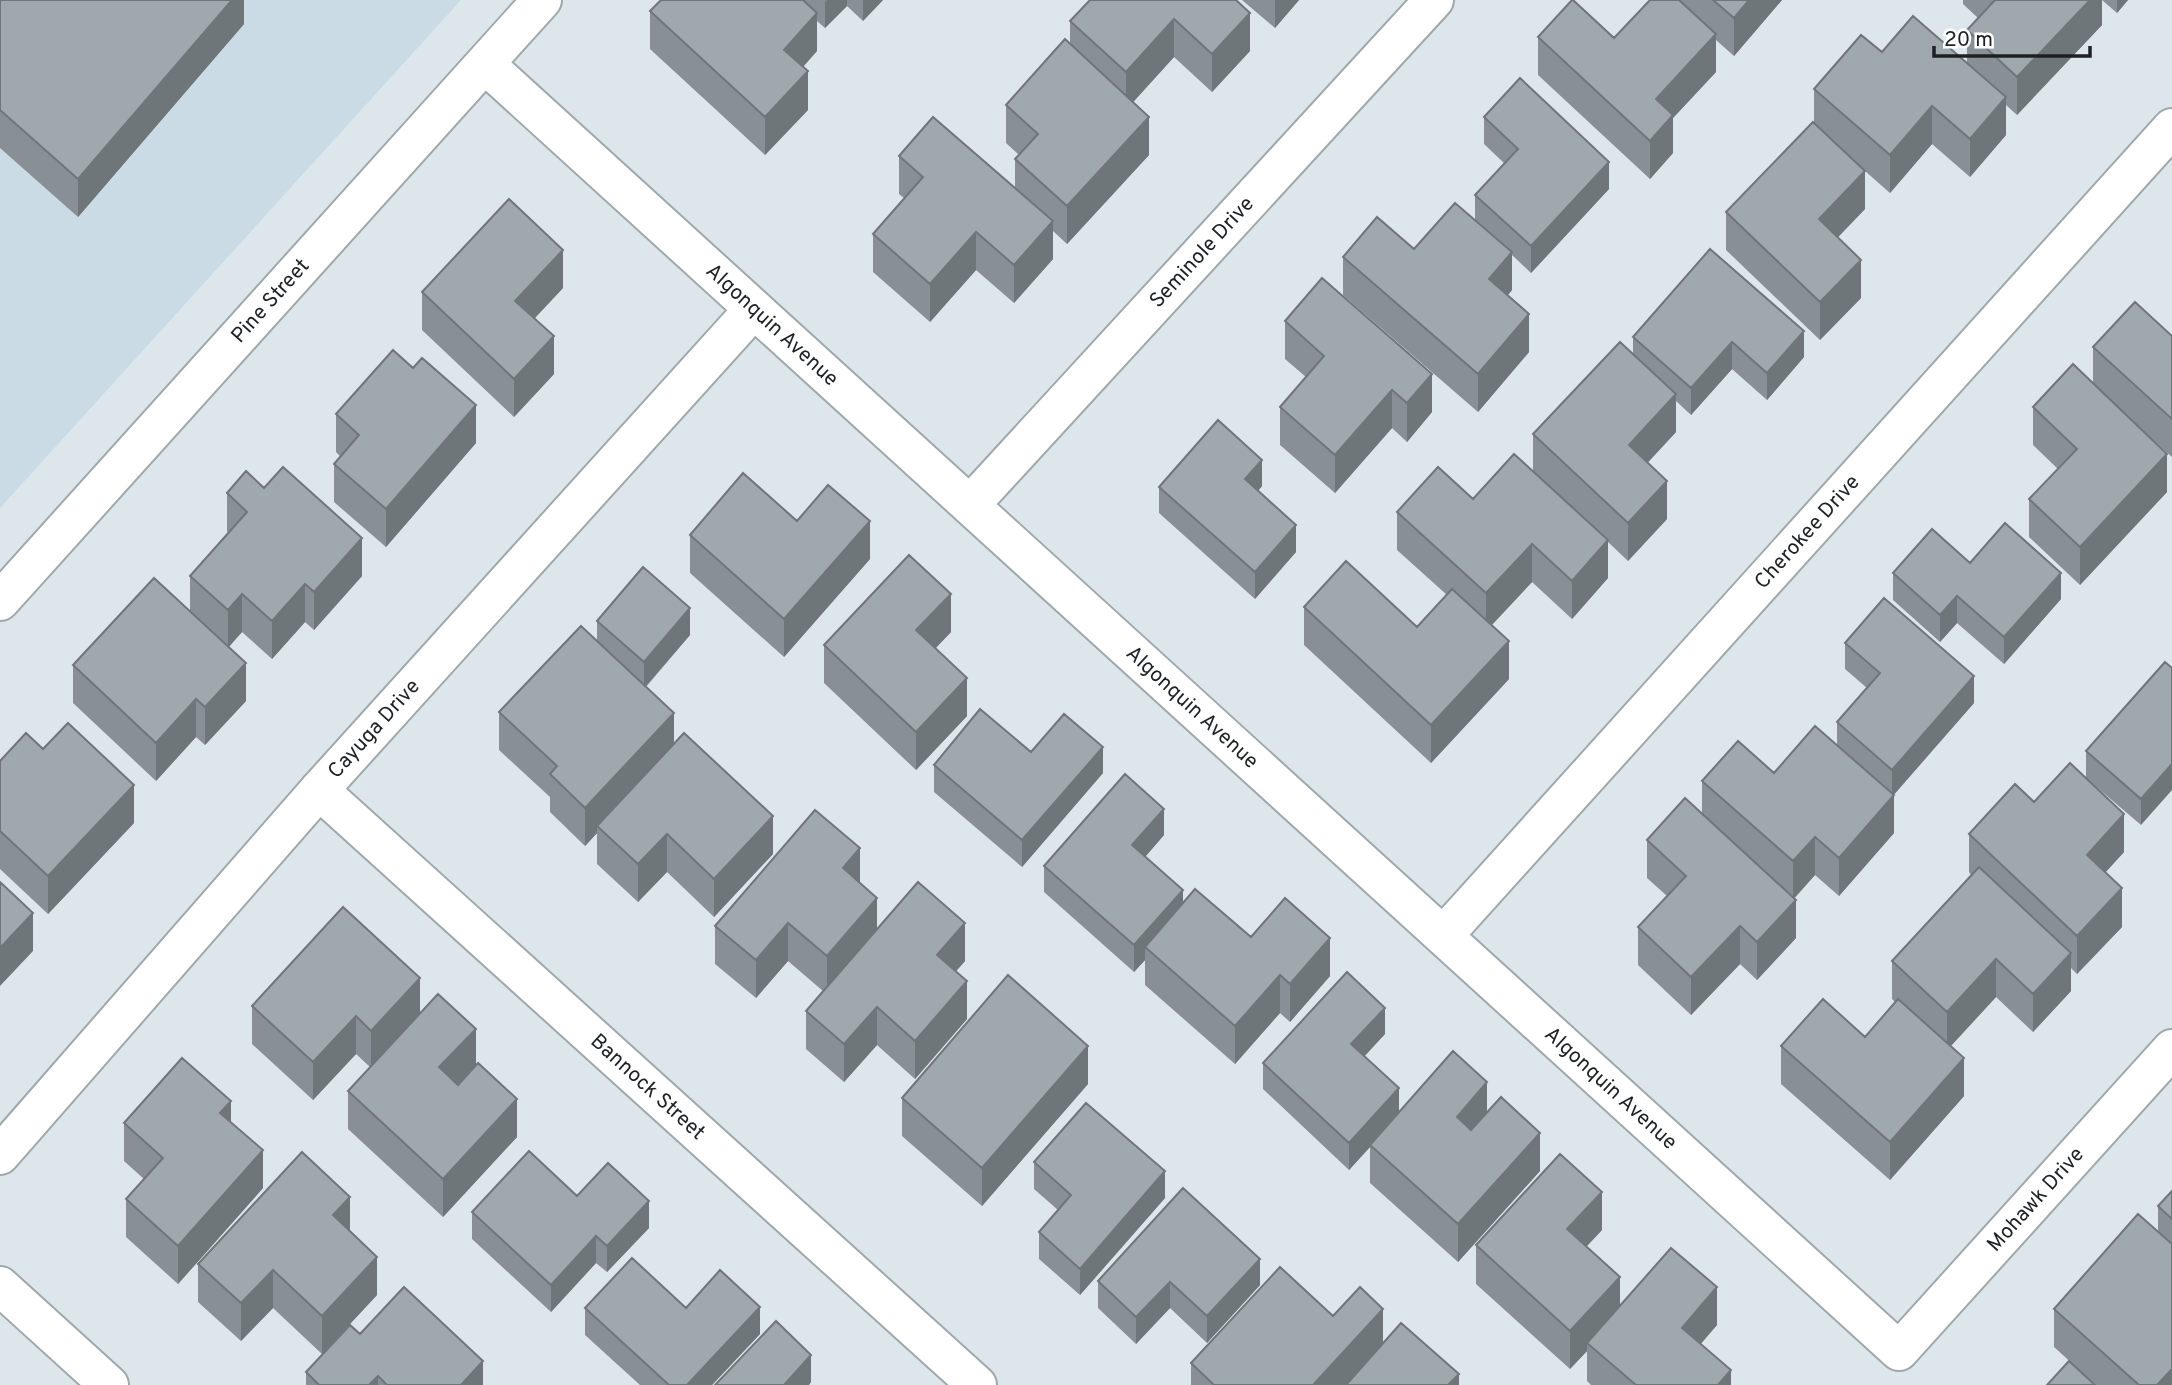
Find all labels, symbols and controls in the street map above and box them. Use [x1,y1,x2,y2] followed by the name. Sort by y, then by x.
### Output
[1934,14,2090,58] scale bar
[1944,27,1993,54] text: 20 m
[1144,191,1260,314] street label: Seminole Drive
[225,253,316,349] street label: Pine Street
[700,258,844,393] street label: Algonquin Avenue
[1749,469,1866,595] street label: Cherokee Drive
[1120,640,1264,775] street label: Algonquin Avenue
[322,674,426,784] street label: Cayuga Drive
[1538,1021,1683,1156] street label: Algonquin Avenue
[584,1028,711,1146] street label: Bannock Street
[1981,1142,2090,1258] street label: Mohawk Drive

